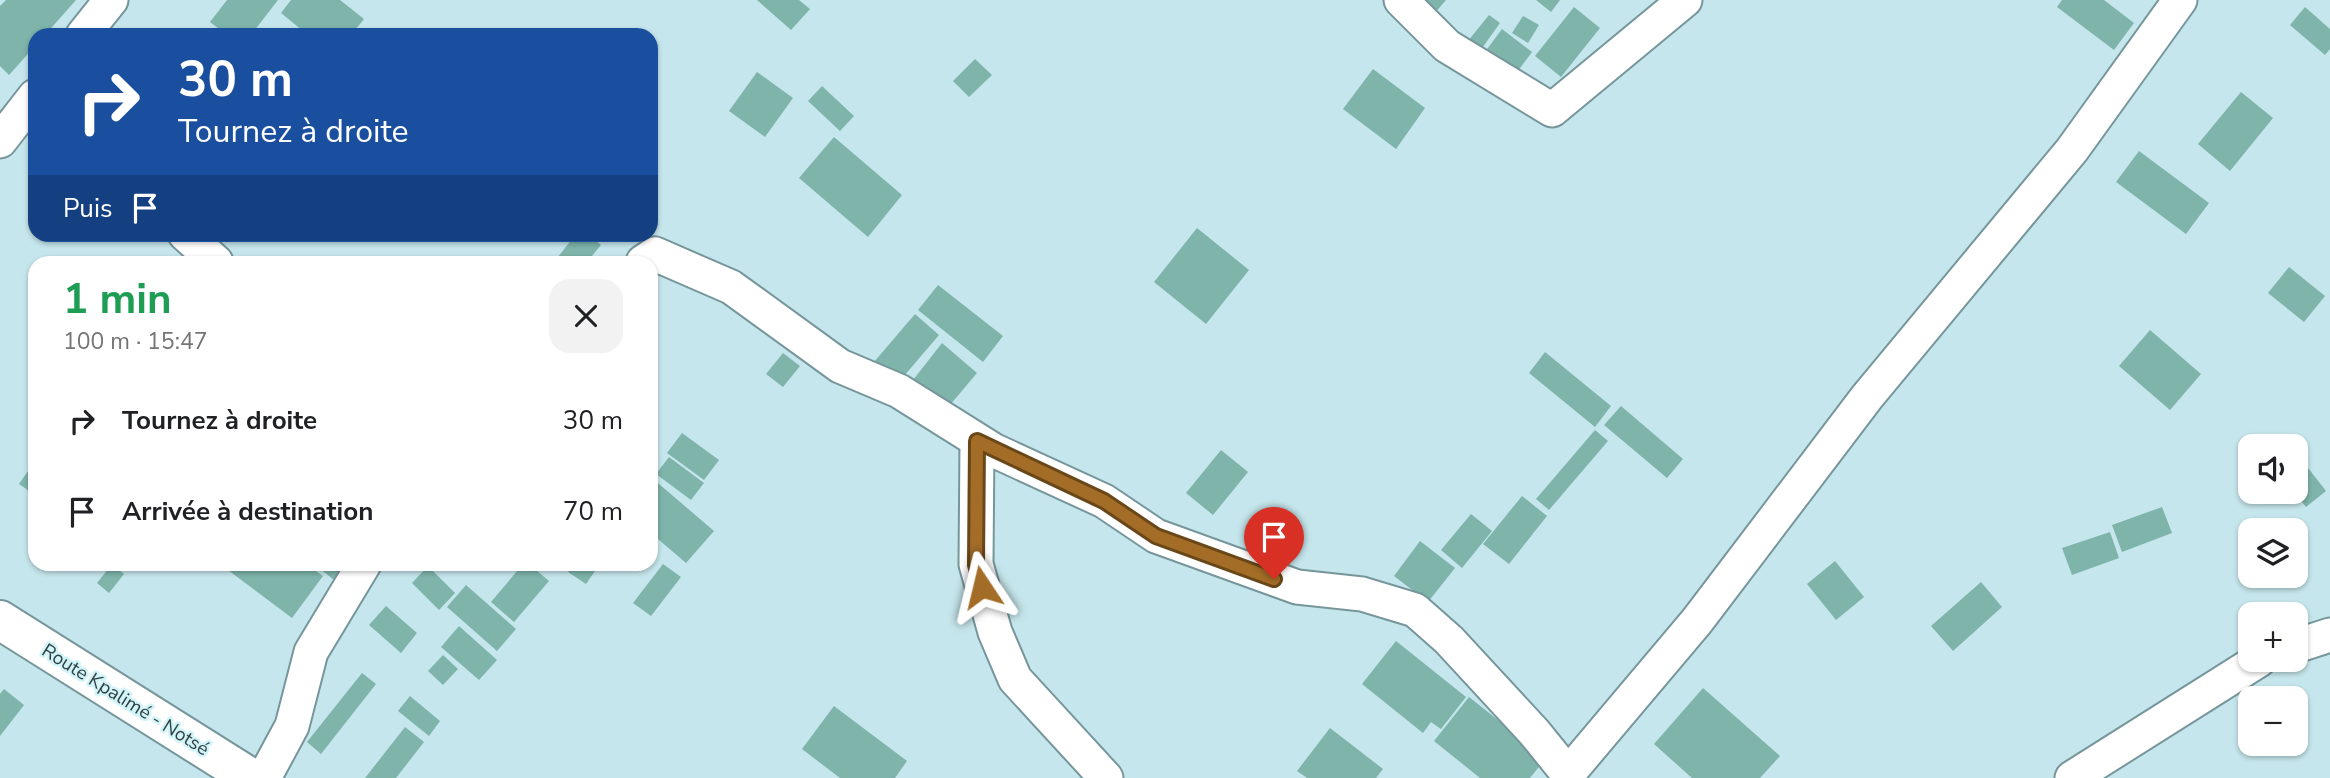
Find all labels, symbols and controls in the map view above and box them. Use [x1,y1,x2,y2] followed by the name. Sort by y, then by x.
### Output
[178,46,293,113] text: 30 m
[63,56,154,147] icon: right
[178,110,409,153] text: Tournez à droite
[126,189,164,227] icon: arrive
[63,191,112,226] text: Puis
[63,271,172,328] text: 1 min
[549,279,623,353] button: close
[63,326,208,357] text: 100 m · 15:47
[63,402,101,440] icon: right
[122,403,317,438] text: Tournez à droite
[563,403,623,438] text: 30 m
[2238,434,2308,756] map controls
[2238,434,2308,504] button: sound
[63,493,101,531] icon: arrive
[122,494,373,529] text: Arrivée à destination
[563,494,623,529] text: 70 m
[1244,507,1304,579] pin
[1255,518,1293,556] icon: arrive
[2238,518,2308,588] button: layers
[945,550,1019,624] position arrow
[2238,602,2308,672] button: +
[37,638,214,762] street label: Route Kpalimé - Notsé
[2238,686,2308,756] button: −

